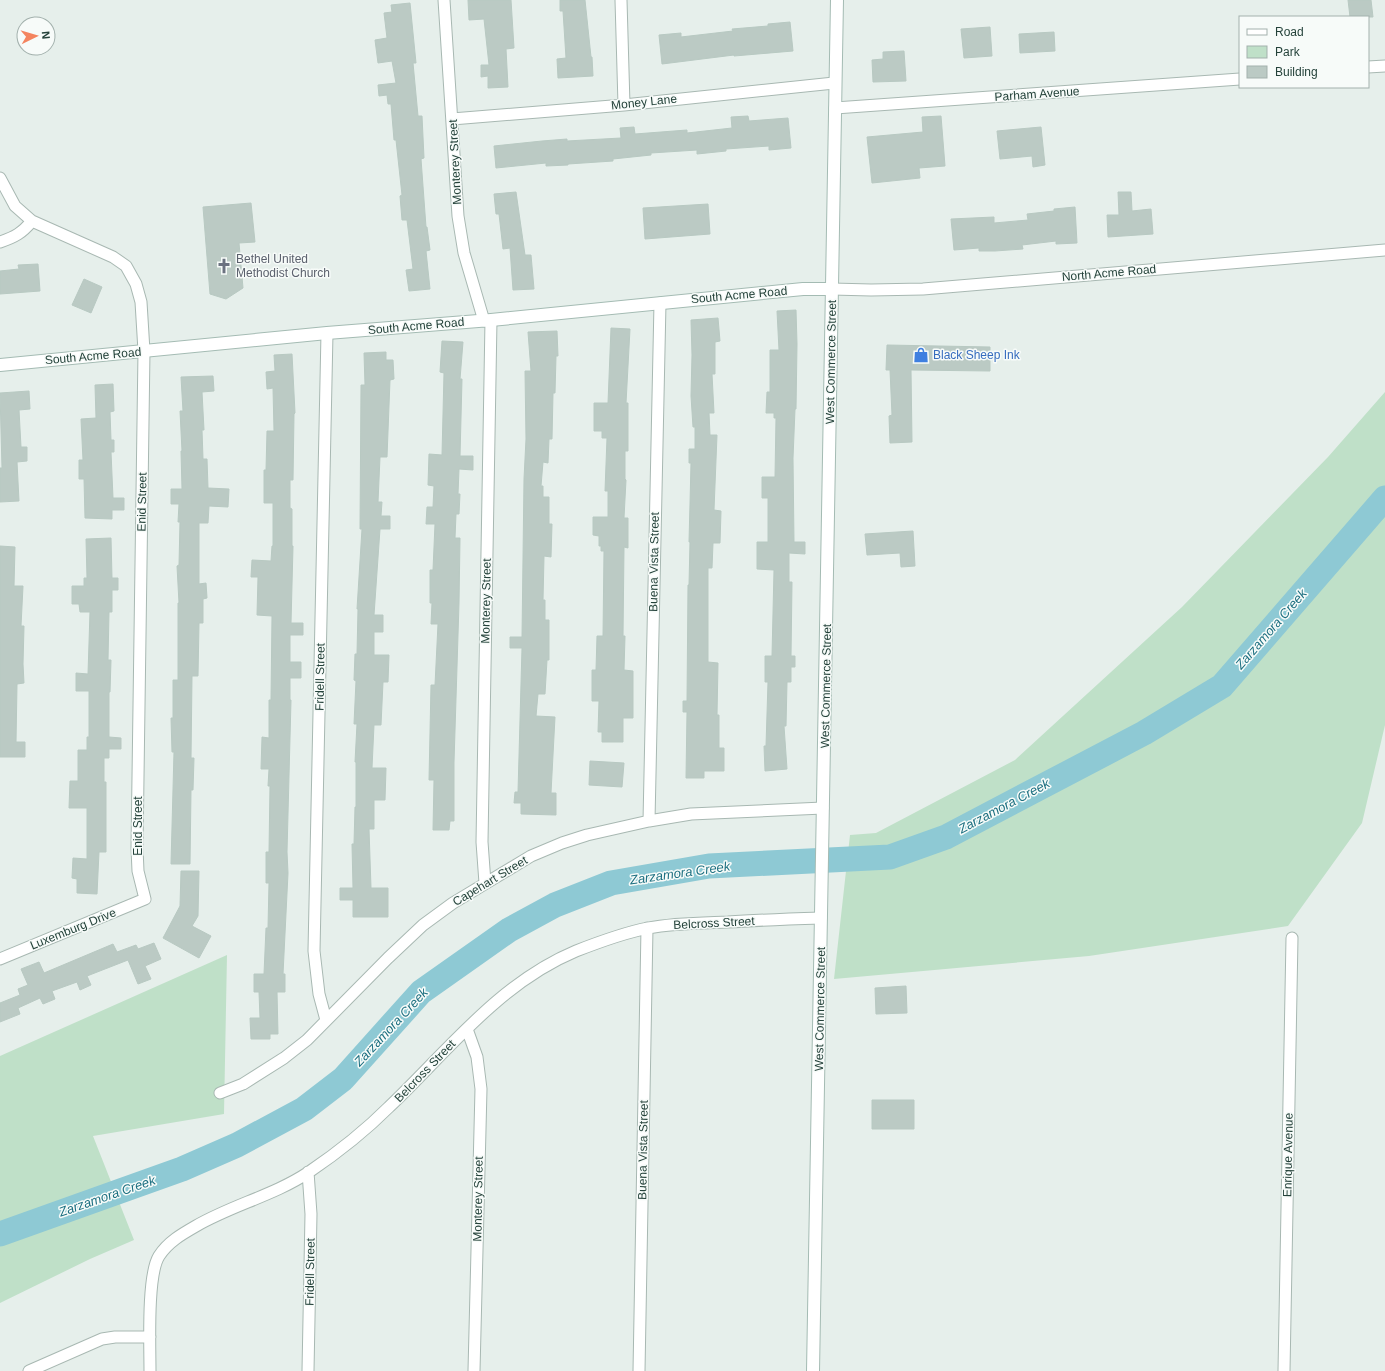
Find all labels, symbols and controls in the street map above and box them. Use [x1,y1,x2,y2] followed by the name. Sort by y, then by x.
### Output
[16,16,56,56] north arrow
[1239,16,1369,88] legend
[1275,25,1304,39] text: Road
[40,31,52,40] text: N
[1275,45,1301,59] text: Park
[1275,65,1318,79] text: Building
[994,84,1080,104] street label: Parham Avenue
[610,92,678,112] street label: Money Lane
[446,118,464,205] street label: Monterey Street
[236,252,330,280] place label: Bethel United Methodist Church
[215,257,233,275] church icon: Bethel United Methodist Church
[1061,262,1157,284] street label: North Acme Road
[690,284,788,306] street label: South Acme Road
[823,299,839,424] street label: West Commerce Street
[367,315,465,337] street label: South Acme Road
[44,345,142,367] street label: South Acme Road
[912,346,930,364] shop icon: Black Sheep Ink
[933,348,1021,362] place label: Black Sheep Ink
[134,472,150,532] street label: Enid Street
[646,511,662,612] street label: Buena Vista Street
[478,558,494,644] street label: Monterey Street
[1232,585,1311,673] water label: Zarzamora Creek
[818,623,834,748] street label: West Commerce Street
[312,642,328,711] street label: Fridell Street
[955,775,1053,837] water label: Zarzamora Creek
[131,796,145,856] street label: Enid Street
[450,853,530,909] street label: Capehart Street
[628,858,733,888] water label: Zarzamora Creek
[28,905,118,953] street label: Luxemburg Drive
[673,914,756,932] street label: Belcross Street
[812,946,828,1071] street label: West Commerce Street
[350,984,432,1070] water label: Zarzamora Creek
[392,1036,459,1105] street label: Belcross Street
[635,1099,651,1200] street label: Buena Vista Street
[1280,1112,1296,1197] street label: Enrique Avenue
[470,1156,486,1242] street label: Monterey Street
[56,1172,159,1220] water label: Zarzamora Creek
[302,1237,318,1306] street label: Fridell Street

